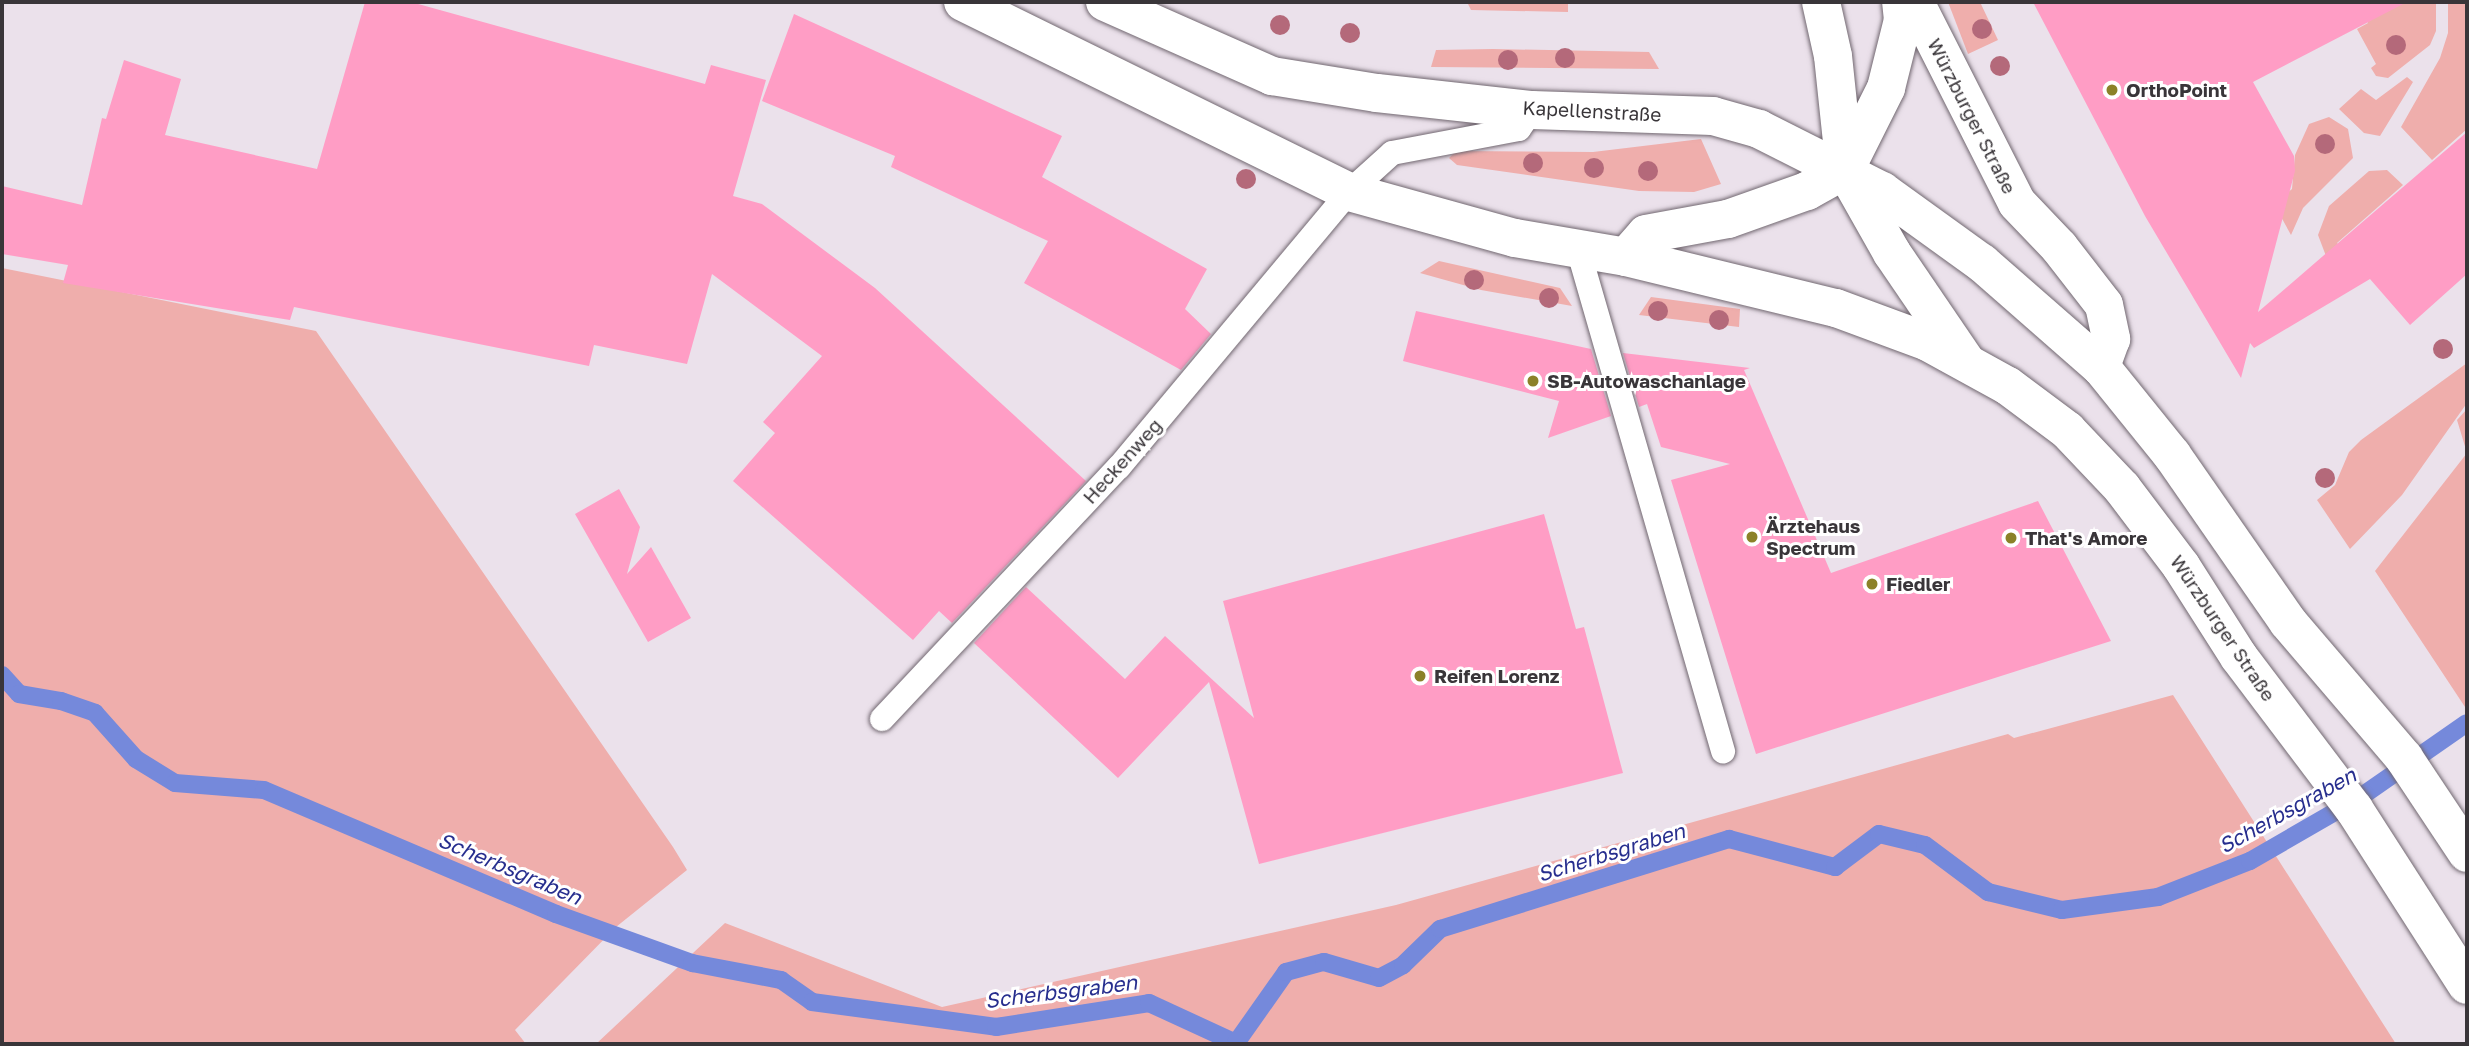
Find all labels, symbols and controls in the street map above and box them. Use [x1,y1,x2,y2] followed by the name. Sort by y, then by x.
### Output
[1923,35,2021,197] street label: Würzburger Straße
[2126,79,2227,101] place label: OrthoPoint
[2104,82,2120,98] marker: OrthoPoint
[1522,96,1662,126] street label: Kapellenstraße
[1547,370,1746,392] place label: SB-Autowaschanlage
[1525,373,1541,389] marker: SB-Autowaschanlage
[1078,414,1166,508] street label: Heckenweg
[1766,515,1860,559] place label: Ärztehaus Spectrum
[2025,527,2147,549] place label: That's Amore
[1744,529,1760,545] marker: Ärztehaus Spectrum
[2003,530,2019,546] marker: That's Amore
[2166,551,2280,705] street label: Würzburger Straße
[1886,573,1950,595] place label: Fiedler
[1864,576,1880,592] marker: Fiedler
[1434,665,1559,687] place label: Reifen Lorenz
[1412,668,1428,684] marker: Reifen Lorenz
[2214,762,2360,858] water label: Scherbsgraben
[1534,818,1688,886] water label: Scherbsgraben
[435,827,585,909] water label: Scherbsgraben
[984,969,1138,1013] water label: Scherbsgraben

